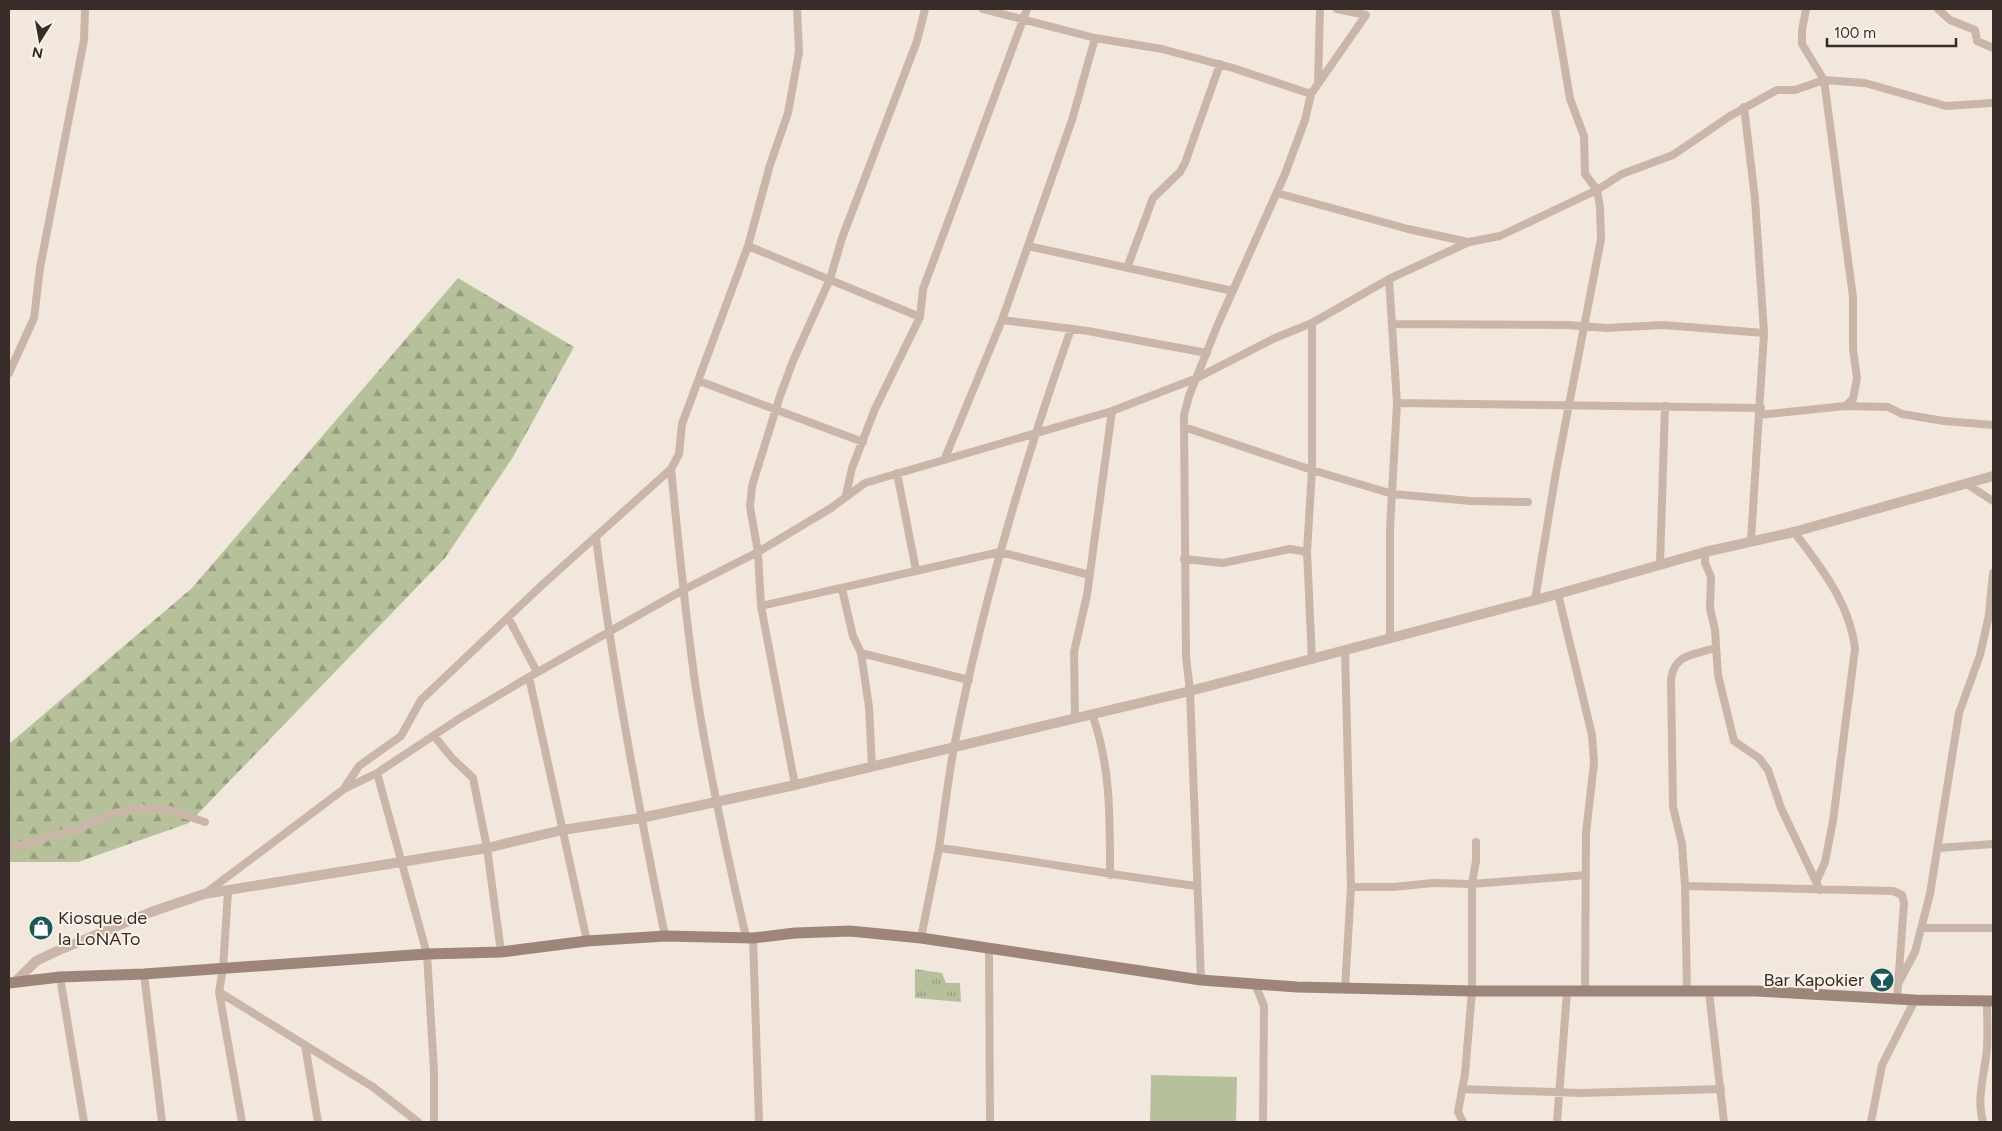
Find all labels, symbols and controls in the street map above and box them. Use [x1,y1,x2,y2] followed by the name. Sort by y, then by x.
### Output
[15,15,65,65] north arrow
[1827,15,1956,47] scale bar
[1834,24,1876,42] text: 100 m
[31,43,45,62] text: N
[58,907,147,950] place label: Kiosque de la LoNATo
[28,915,54,941] shop icon: Kiosque de la LoNATo
[1869,967,1895,993] bar icon: Bar Kapokier
[1763,969,1864,991] place label: Bar Kapokier

